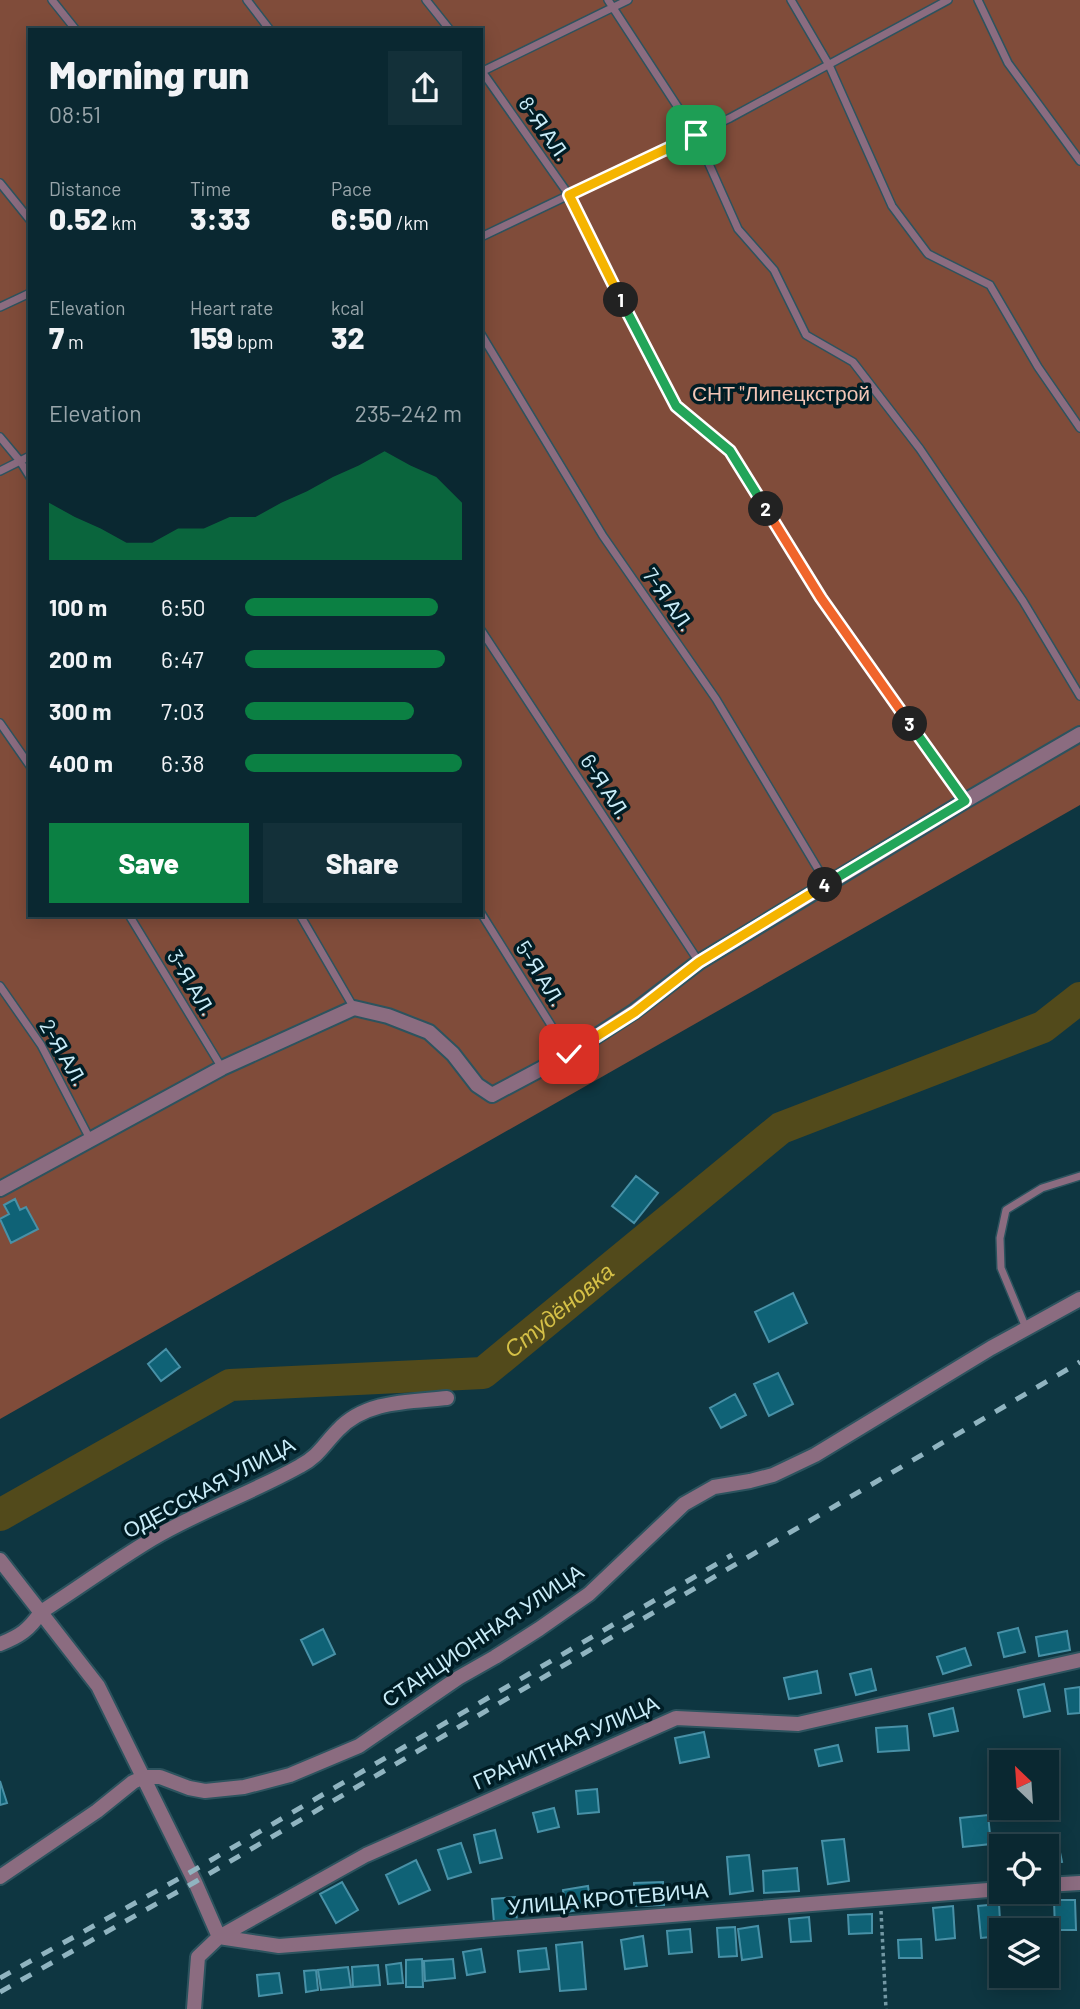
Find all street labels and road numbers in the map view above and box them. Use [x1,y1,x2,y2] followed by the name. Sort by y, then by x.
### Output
[514,91,576,165] street label: 8-Я АЛ.
[638,563,700,636] street label: 7-Я АЛ.
[576,749,636,823] street label: 6-Я АЛ.
[511,936,571,1011] street label: 5-Я АЛ.
[163,945,222,1020] street label: 3-Я АЛ.
[35,1014,93,1090] street label: 2-Я АЛ.
[118,1431,299,1543] street label: ОДЕССКАЯ УЛИЦА
[377,1558,588,1712] street label: СТАНЦИОННАЯ УЛИЦА
[469,1689,662,1794] street label: ГРАНИТНАЯ УЛИЦА
[507,1876,709,1919] street label: УЛИЦА КРОТЕВИЧА

